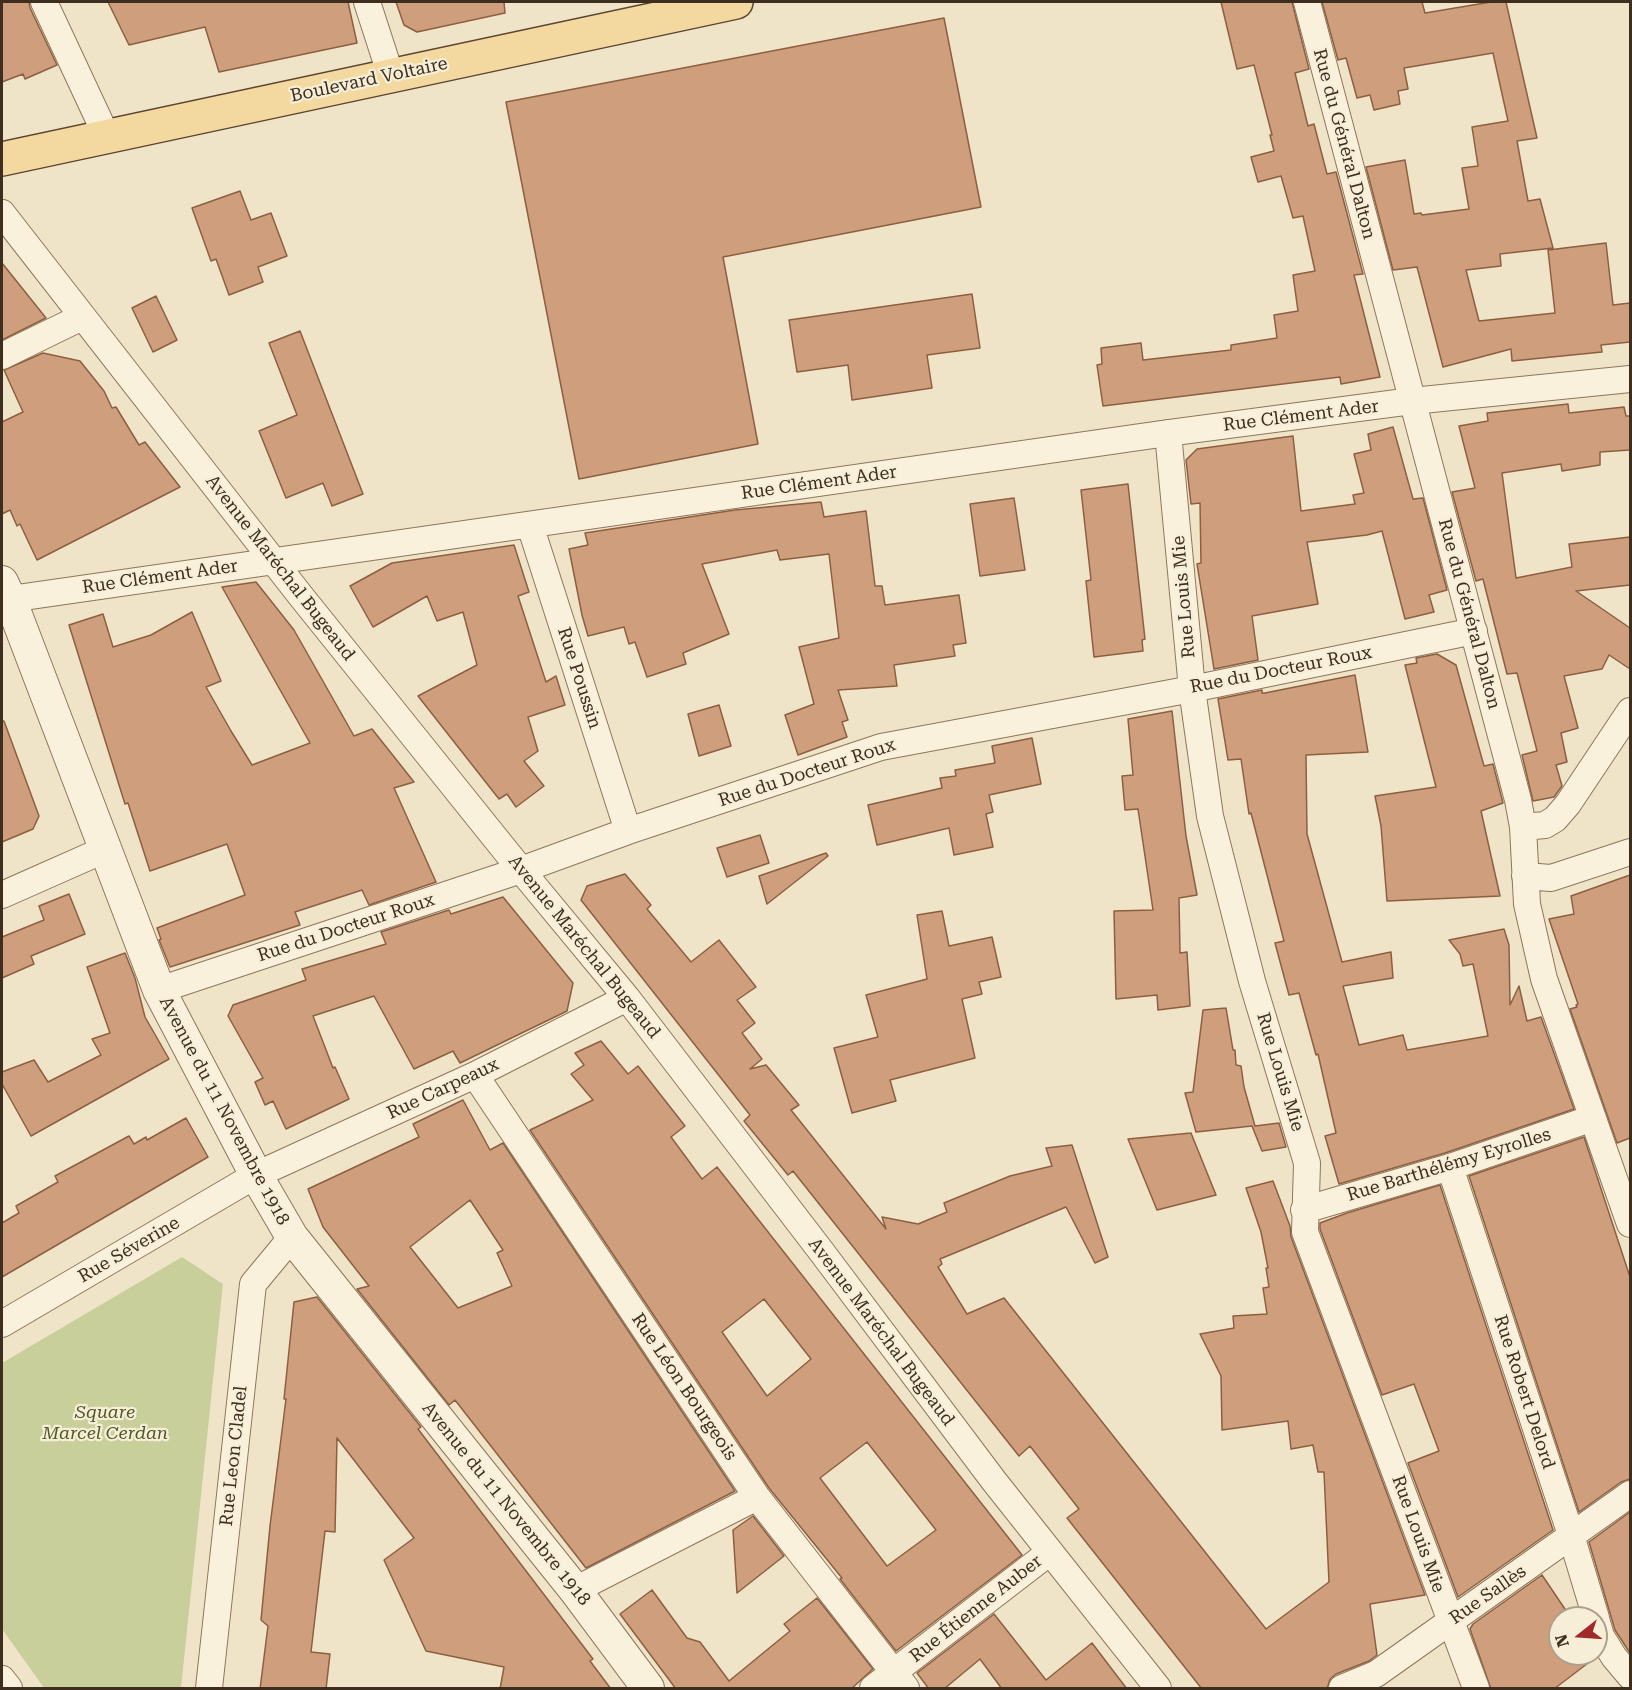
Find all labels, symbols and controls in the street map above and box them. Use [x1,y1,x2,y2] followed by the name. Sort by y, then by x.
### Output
[1308,46,1380,242] street label: Rue du Général Dalton
[288,53,450,107] street label: Boulevard Voltaire
[1222,396,1380,436] street label: Rue Clément Ader
[740,461,898,505] street label: Rue Clément Ader
[201,471,359,665] street label: Avenue Maréchal Bugeaud
[1433,516,1505,712] street label: Rue du Général Dalton
[1168,535,1200,659] street label: Rue Louis Mie
[81,555,239,599] street label: Rue Clément Ader
[552,624,606,732] street label: Rue Poussin
[1188,642,1374,698] street label: Rue du Docteur Roux
[716,734,898,812] street label: Rue du Docteur Roux
[503,851,665,1043] street label: Avenue Maréchal Bugeaud
[255,889,437,967] street label: Rue du Docteur Roux
[154,993,294,1229] street label: Avenue du 11 Novembre 1918
[1252,1010,1308,1134] street label: Rue Louis Mie
[384,1054,502,1124] street label: Rue Carpeaux
[1344,1124,1554,1206] street label: Rue Barthélémy Eyrolles
[74,1212,184,1288] street label: Rue Séverine
[803,1234,959,1430] street label: Avenue Maréchal Bugeaud
[627,1309,741,1465] street label: Rue Léon Bourgeois
[1489,1312,1559,1472] street label: Rue Robert Delord
[216,1385,252,1527] street label: Rue Leon Cladel
[417,1398,595,1610] street label: Avenue du 11 Novembre 1918
[42,1402,168,1444] park label: Square Marcel Cerdan
[1387,1472,1449,1596] street label: Rue Louis Mie
[906,1551,1046,1667] street label: Rue Étienne Auber
[1446,1561,1530,1629] street label: Rue Sallès
[1548,1606,1608,1666] north arrow
[1551,1632,1573,1650] text: N

